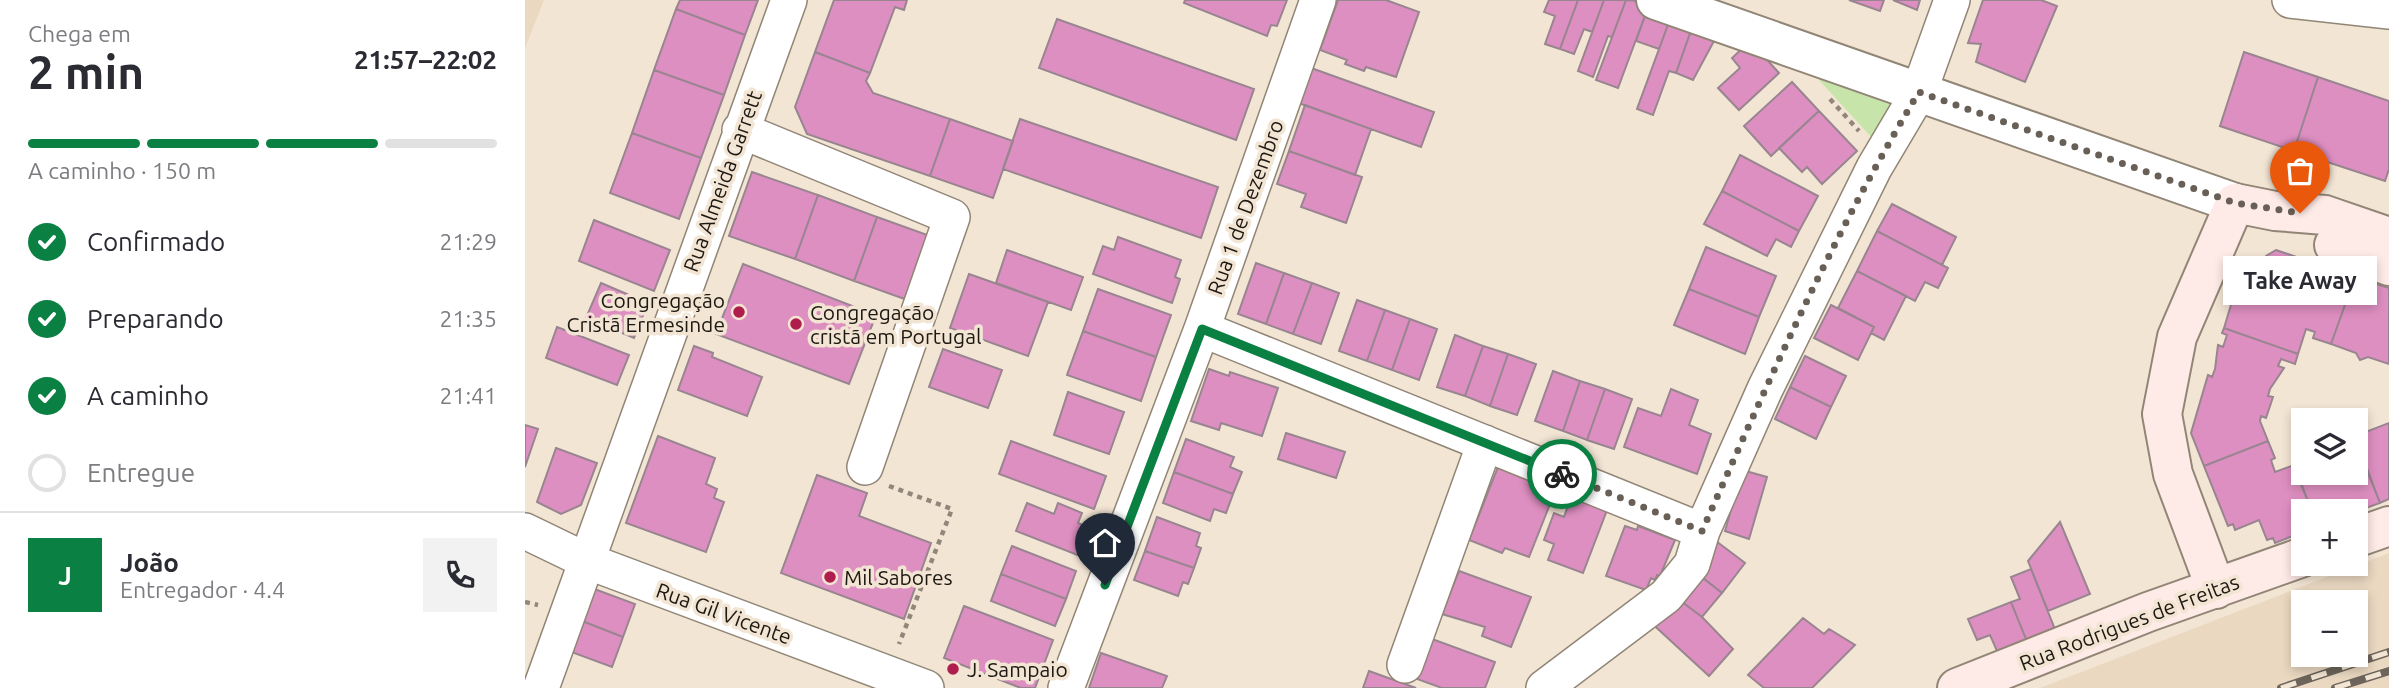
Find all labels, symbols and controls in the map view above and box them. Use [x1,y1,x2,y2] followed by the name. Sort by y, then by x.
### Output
[28,21,131,46] text: Chega em
[354,45,497,74] text: 21:57–22:02
[28,46,144,98] text: 2 min
[678,87,766,275] street label: Rua Almeida Garrett
[1202,116,1288,298] street label: Rua 1 de Dezembro
[2270,141,2330,213] pin
[2281,152,2319,190] icon: bag
[28,158,216,183] text: A caminho · 150 m
[28,223,66,261] icon: check
[87,227,225,256] text: Confirmado
[439,229,497,254] text: 21:29
[2223,255,2377,304] callout: Take Away
[2243,268,2357,293] text: Take Away
[567,288,725,336] place label: Congregação Cristã Ermesinde
[28,300,66,338] icon: check
[810,300,981,348] place label: Congregação cristã em Portugal
[87,304,224,333] text: Preparando
[731,304,747,320] marker: Congregação Cristã Ermesinde
[439,306,497,331] text: 21:35
[788,316,804,332] marker: Congregação cristã em Portugal
[28,377,66,415] icon: check
[87,381,209,410] text: A caminho
[439,383,497,408] text: 21:41
[2291,408,2368,667] map controls
[2291,408,2368,485] button: layers
[1527,439,1597,509] courier
[1543,455,1581,493] icon: bike
[87,458,195,487] text: Entregue
[2291,499,2368,576] button: +
[1075,513,1135,585] pin
[1086,524,1124,562] icon: home
[423,538,497,612] button: phone
[120,548,179,577] text: João
[58,561,72,590] text: J
[844,565,953,589] place label: Mil Sabores
[822,569,838,585] marker: Mil Sabores
[2016,569,2242,675] street label: Rua Rodrigues de Freitas
[120,577,285,602] text: Entregador · 4.4
[653,577,795,649] street label: Rua Gil Vicente
[2291,590,2368,667] button: −
[967,657,1068,681] place label: J. Sampaio
[945,661,961,677] marker: J. Sampaio

